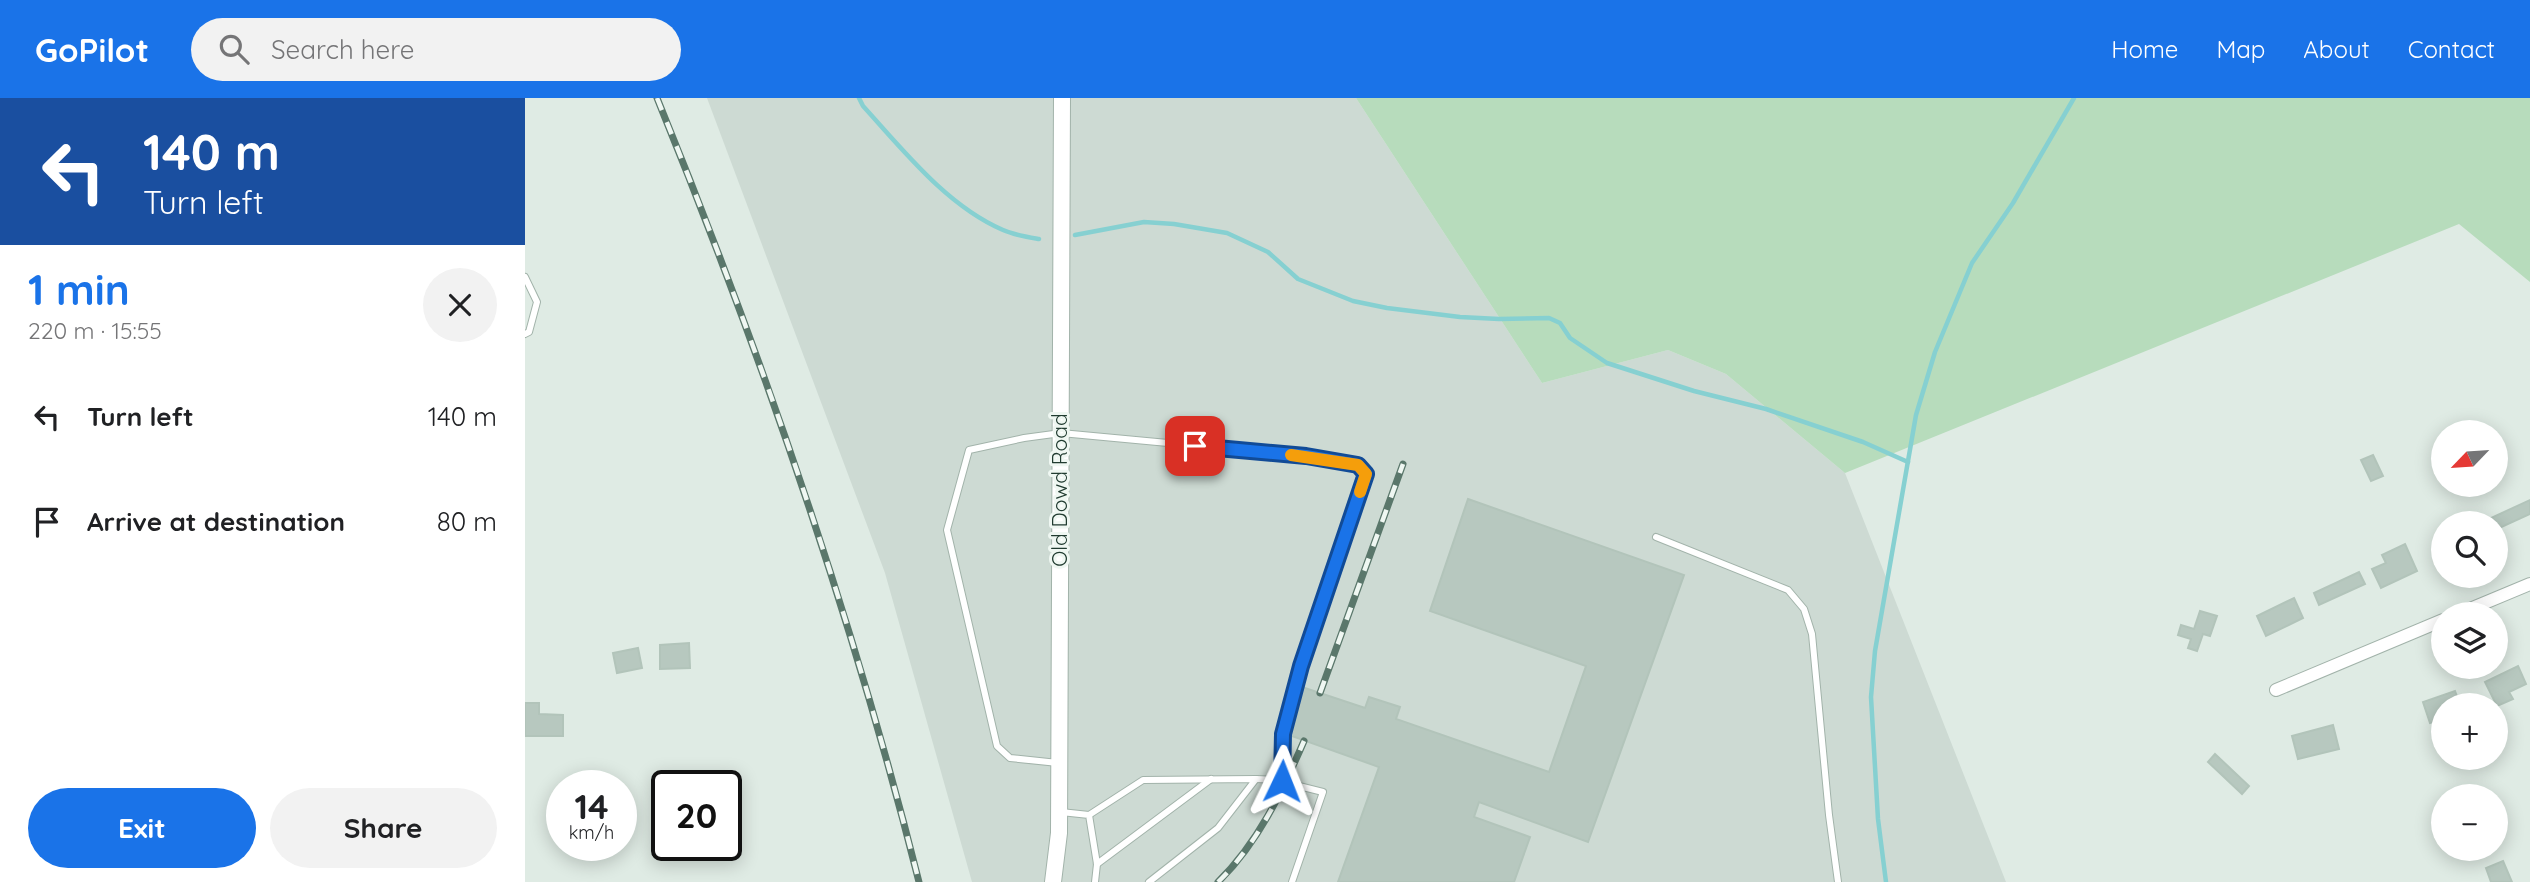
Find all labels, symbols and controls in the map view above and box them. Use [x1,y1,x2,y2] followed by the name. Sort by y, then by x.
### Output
[191,18,681,81] search box
[35,29,149,70] text: GoPilot
[215,30,253,68] icon: search
[271,33,414,66] text: Search here
[2111,34,2178,64] text: Home
[2216,34,2265,64] text: Map
[2303,34,2370,64] text: About
[2408,34,2495,64] text: Contact
[143,121,280,182] text: 140 m
[28,126,119,217] icon: left
[143,182,264,222] text: Turn left
[28,263,130,316] text: 1 min
[423,268,497,342] button: close
[28,316,162,345] text: 220 m · 15:55
[28,398,66,436] icon: left
[87,400,194,433] text: Turn left
[428,400,497,433] text: 140 m
[1046,413,1072,567] street label: Old Dowd Road
[1165,416,1225,476] pin
[2431,420,2508,497] north arrow
[2431,420,2508,861] map controls
[1176,427,1214,465] icon: arrive
[28,503,66,541] icon: arrive
[87,505,345,538] text: Arrive at destination
[437,505,497,538] text: 80 m
[2431,511,2508,588] button: search
[2431,602,2508,679] button: layers
[2431,693,2508,770] button: +
[1245,744,1319,818] position arrow
[651,770,742,861] speed limit sign: 20
[574,784,609,828] text: 14
[2431,784,2508,861] button: −
[28,788,256,868] button: Exit
[270,788,497,868] button: Share
[569,821,614,844] text: km/h

